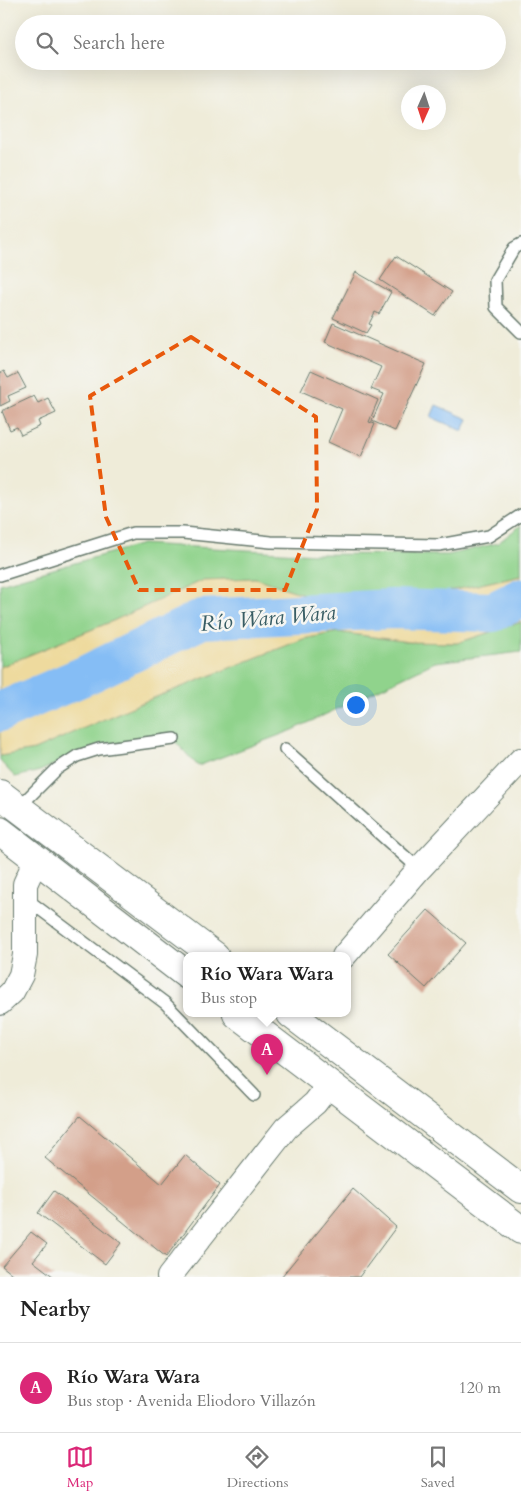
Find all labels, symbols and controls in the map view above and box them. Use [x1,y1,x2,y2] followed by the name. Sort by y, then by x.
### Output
[15,15,506,70] search box
[33,29,61,57] icon: search
[73,30,165,56] text: Search here
[401,85,446,130] north arrow
[199,597,337,639] water label: Río Wara Wara
[343,692,369,718] your location
[183,952,351,1017] popup
[200,961,334,987] text: Río Wara Wara
[200,987,257,1009] text: Bus stop
[251,1034,283,1075] pin: A
[20,1295,91,1324] text: Nearby
[67,1364,200,1390] text: Río Wara Wara
[30,1377,42,1399] text: A
[459,1377,501,1399] text: 120 m
[67,1390,316,1412] text: Bus stop · Avenida Eliodoro Villazón
[66,1443,94,1492] tab: Map
[227,1443,288,1492] tab: Directions
[421,1443,455,1492] tab: Saved

